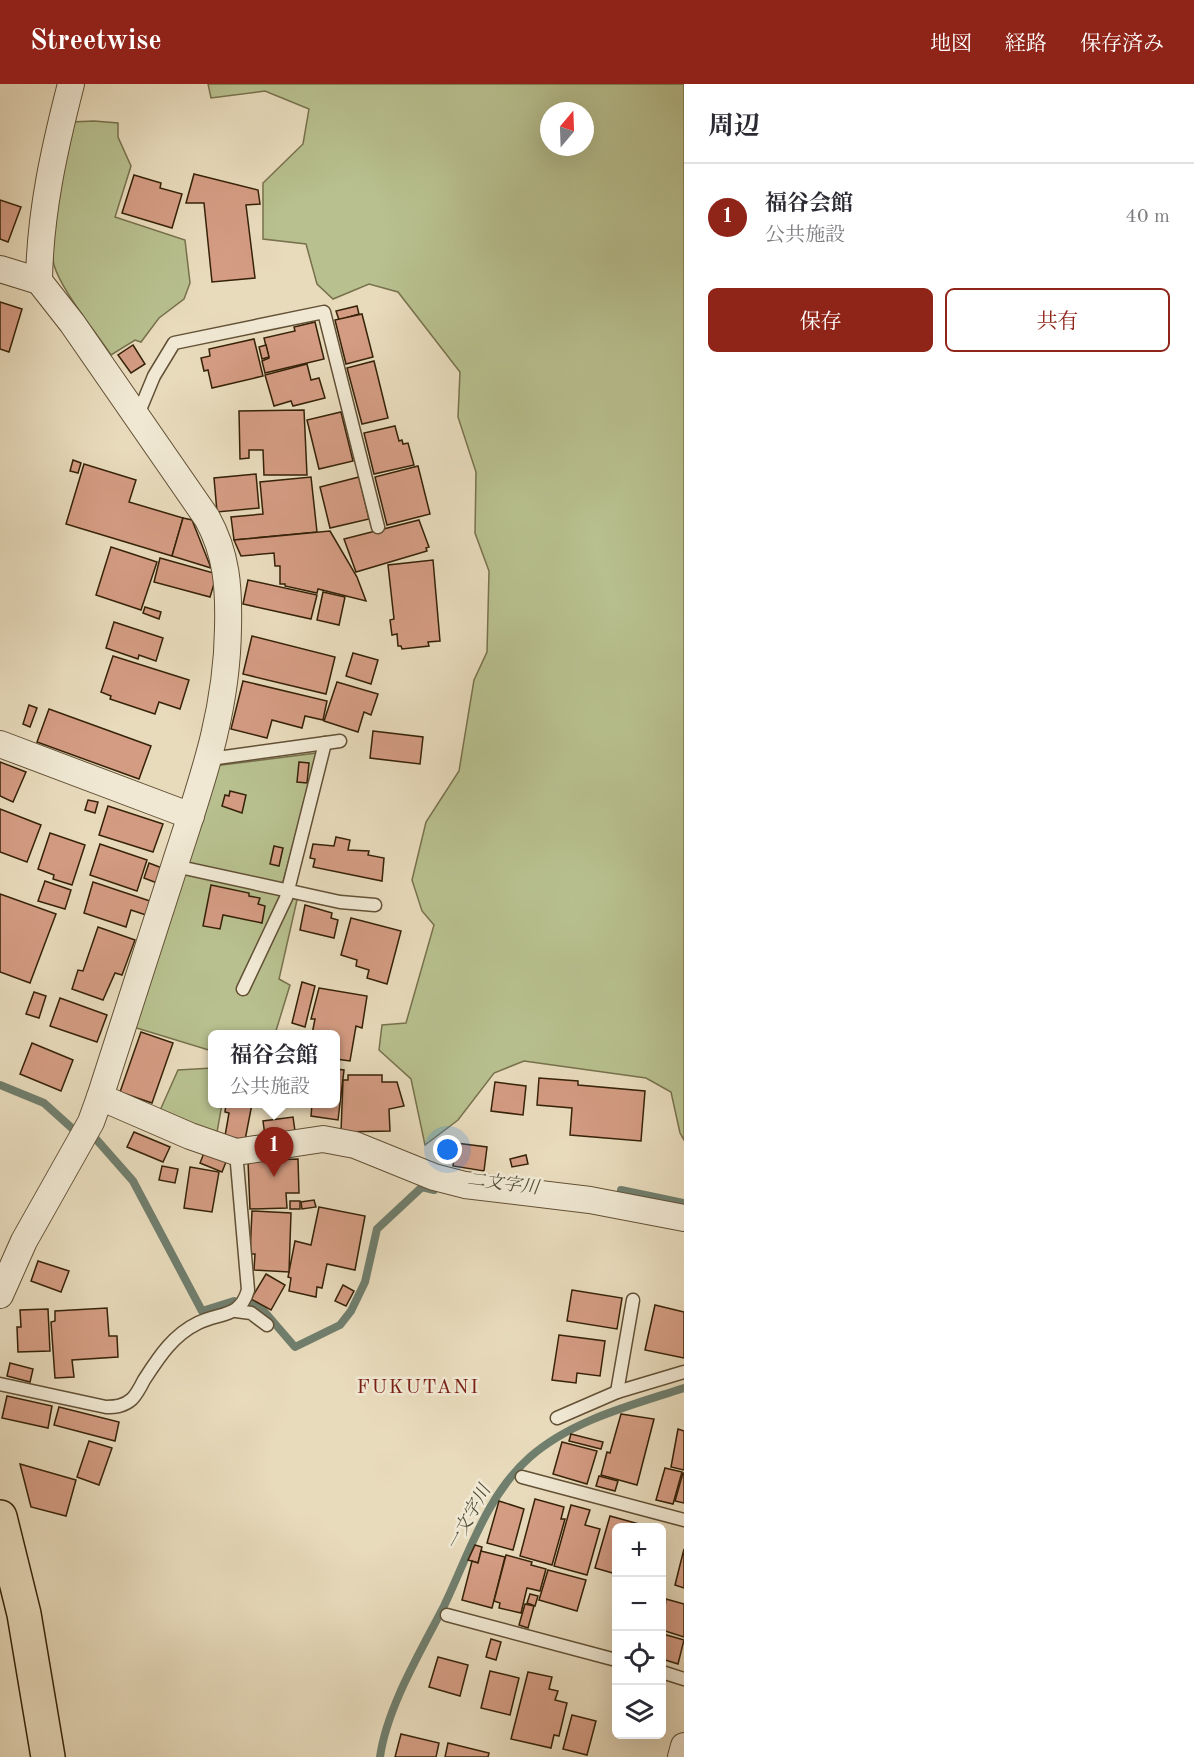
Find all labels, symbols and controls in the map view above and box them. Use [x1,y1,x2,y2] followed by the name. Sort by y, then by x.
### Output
[30,28,162,56] text: Streetwise
[930,34,972,55] text: 地図
[1005,34,1047,55] text: 経路
[1080,34,1164,55] text: 保存済み
[540,102,594,156] north arrow
[708,114,760,140] text: 周辺
[765,193,853,215] text: 福谷会館
[722,207,733,227] text: 1
[1125,207,1170,227] text: 40 m
[765,226,845,246] text: 公共施設
[708,288,933,352] button: 保存
[945,288,1170,352] button: 共有
[208,1030,340,1108] popup
[230,1045,318,1067] text: 福谷会館
[230,1078,310,1098] text: 公共施設
[254,1128,294,1177] pin: 1
[433,1135,462,1164] your location
[466,1169,542,1198] water label: 二文字川
[356,1378,480,1398] district label: FUKUTANI
[442,1479,495,1554] water label: 一文字川
[612,1523,666,1739] map controls
[612,1523,666,1577] button: +
[612,1577,666,1631] button: −
[612,1631,666,1685] button: locate
[612,1685,666,1739] button: layers

